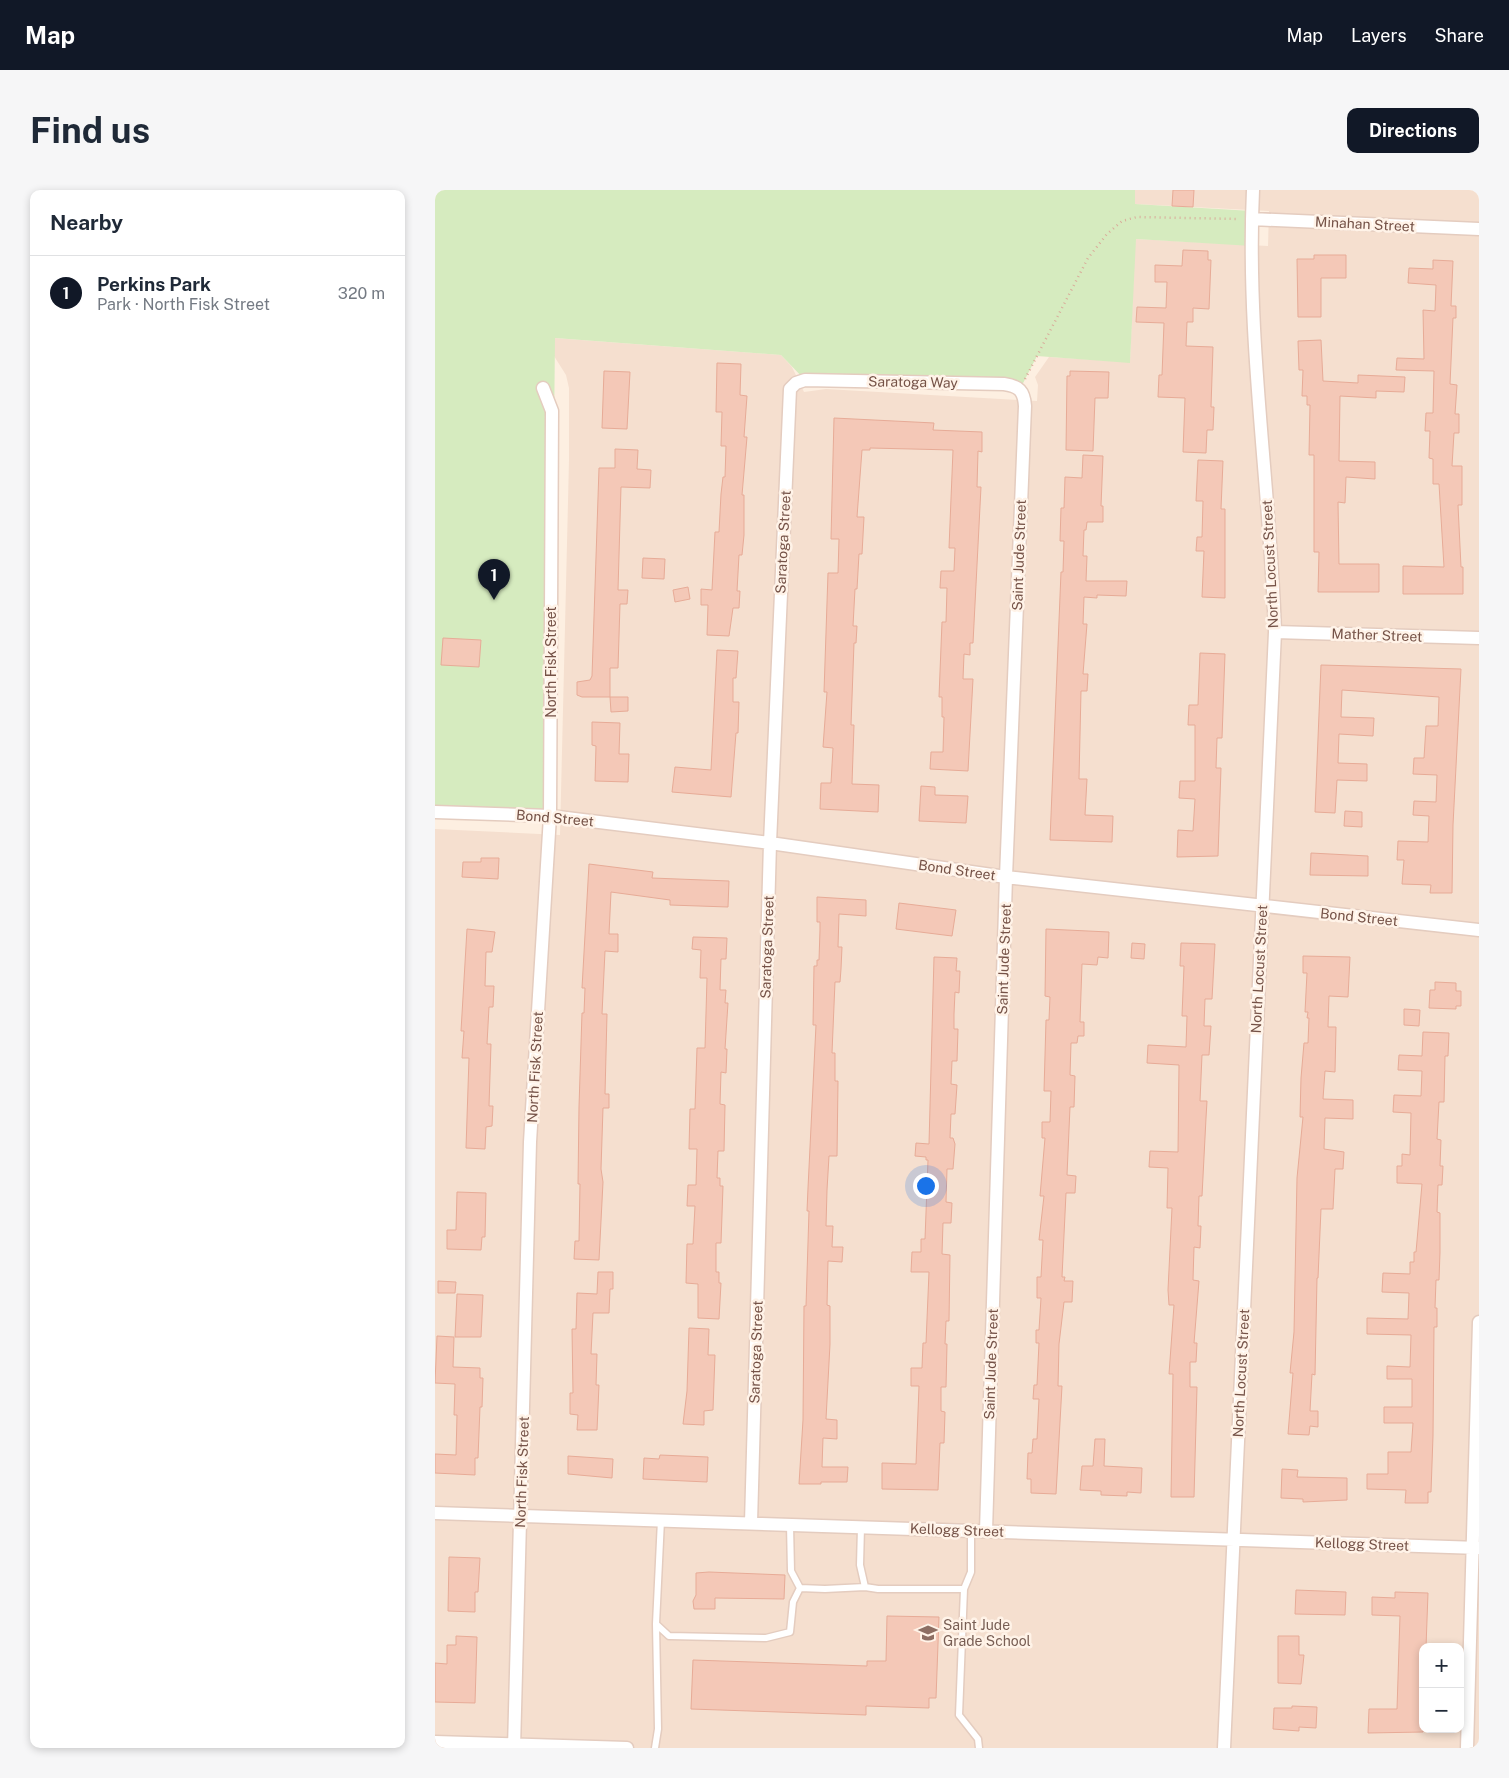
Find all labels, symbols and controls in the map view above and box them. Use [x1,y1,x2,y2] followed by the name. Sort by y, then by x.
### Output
[25,21,75,49] text: Map
[1287,25,1323,46] text: Map
[1351,25,1407,46] text: Layers
[1435,25,1484,46] text: Share
[1347,108,1479,153] button: Directions
[30,110,150,151] text: Find us
[50,210,123,235] text: Nearby
[1315,213,1415,235] street label: Minahan Street
[97,273,211,295] text: Perkins Park
[63,284,69,303] text: 1
[338,284,385,303] text: 320 m
[97,295,270,314] text: Park · North Fisk Street
[868,373,959,391] street label: Saratoga Way
[772,490,794,594] street label: Saratoga Street
[1009,499,1029,611] street label: Saint Jude Street
[1259,499,1281,629] street label: North Locust Street
[478,559,510,600] pin: 1
[543,606,559,718] street label: North Fisk Street
[1331,625,1423,645] street label: Mather Street
[515,807,595,829] street label: Bond Street
[917,857,997,883] street label: Bond Street
[757,895,777,999] street label: Saratoga Street
[994,903,1014,1015] street label: Saint Jude Street
[1248,904,1270,1034] street label: North Locust Street
[1319,905,1399,929] street label: Bond Street
[524,1011,546,1123] street label: North Fisk Street
[913,1173,939,1199] your location
[746,1300,766,1404] street label: Saratoga Street
[981,1308,1001,1420] street label: Saint Jude Street
[1230,1308,1252,1438] street label: North Locust Street
[512,1416,532,1528] street label: North Fisk Street
[910,1520,1004,1540] street label: Kellogg Street
[1315,1534,1409,1554] street label: Kellogg Street
[943,1617,1031,1649] place label: Saint Jude Grade School
[917,1622,939,1644] school or university icon: Saint Jude Grade School
[1419,1643,1464,1733] map controls
[1419,1643,1464,1688] button: +
[1419,1688,1464,1733] button: −

